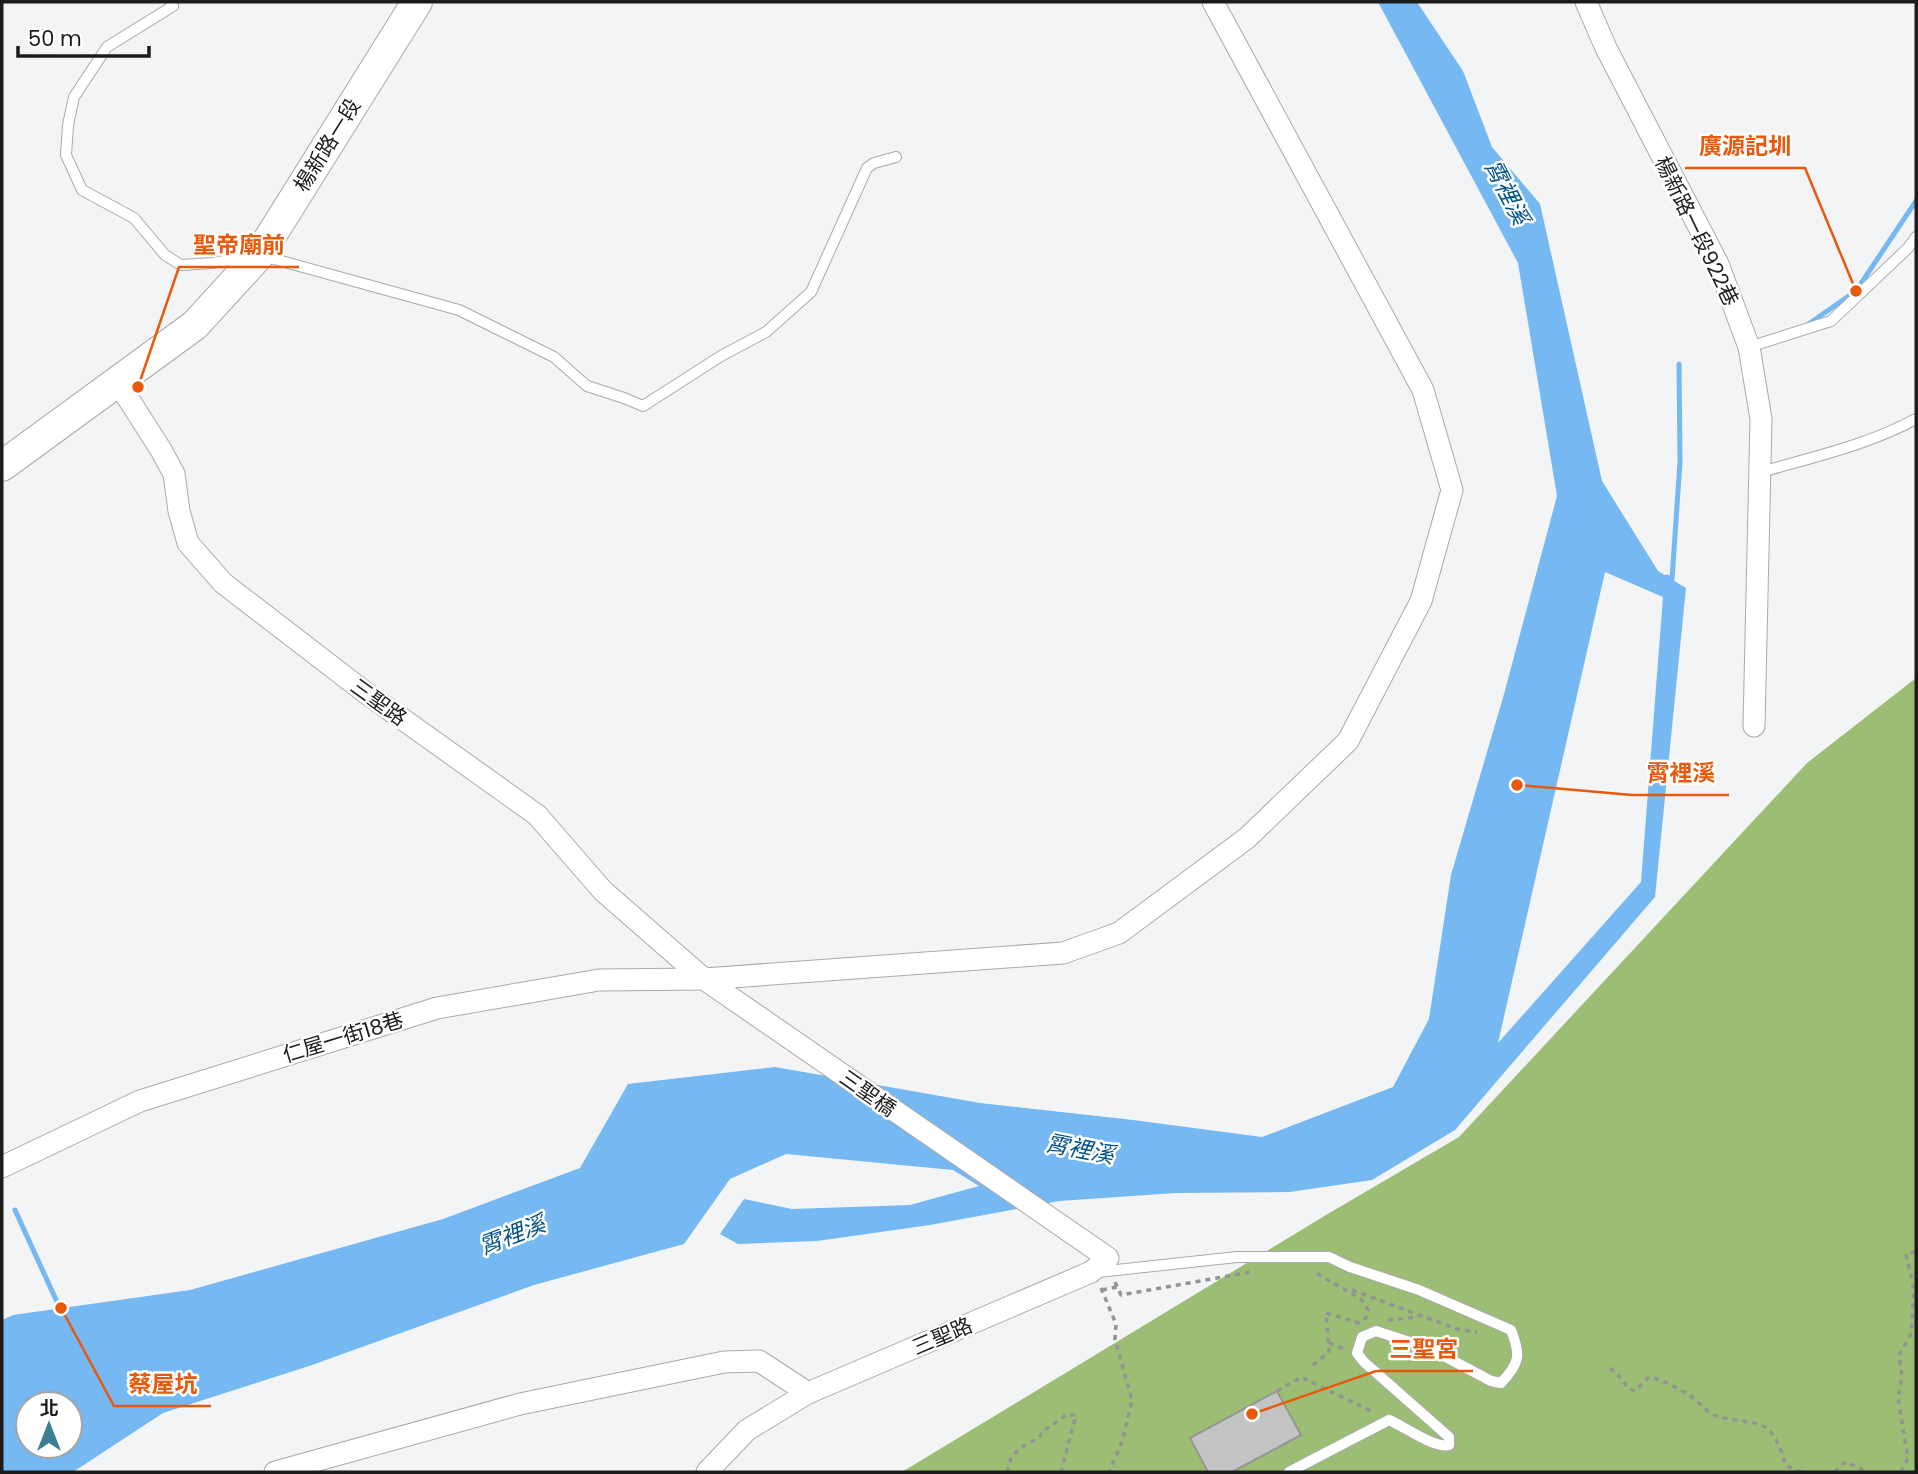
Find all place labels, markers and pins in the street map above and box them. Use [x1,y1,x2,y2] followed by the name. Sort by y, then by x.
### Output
[1685,124,1805,168] callout: 廣源記圳
[179,223,299,267] callout: 聖帝廟前
[1632,751,1729,795] callout: 霄裡溪
[1376,1327,1473,1371] callout: 三聖宮
[114,1362,211,1406] callout: 蔡屋坑

